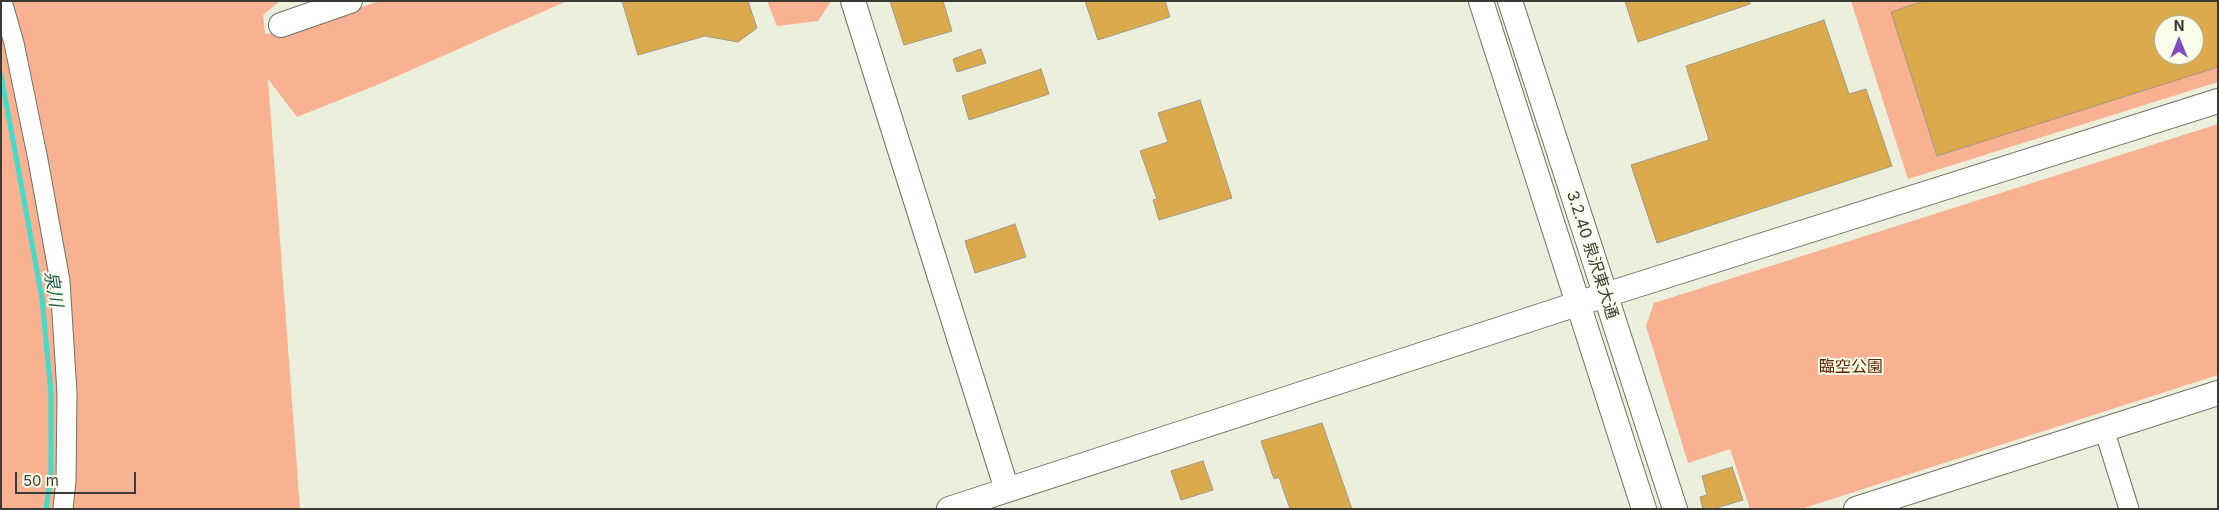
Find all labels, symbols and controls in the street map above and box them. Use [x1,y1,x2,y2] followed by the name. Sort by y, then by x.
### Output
[2154,15,2204,65] north arrow
[2174,17,2184,34] text: N
[1562,189,1622,321] street label: 3.2.40 泉沢東大通
[40,270,66,308] water label: 泉川
[1819,357,1883,377] park label: 臨空公園
[18,462,139,494] scale bar
[23,471,59,490] text: 50 m

